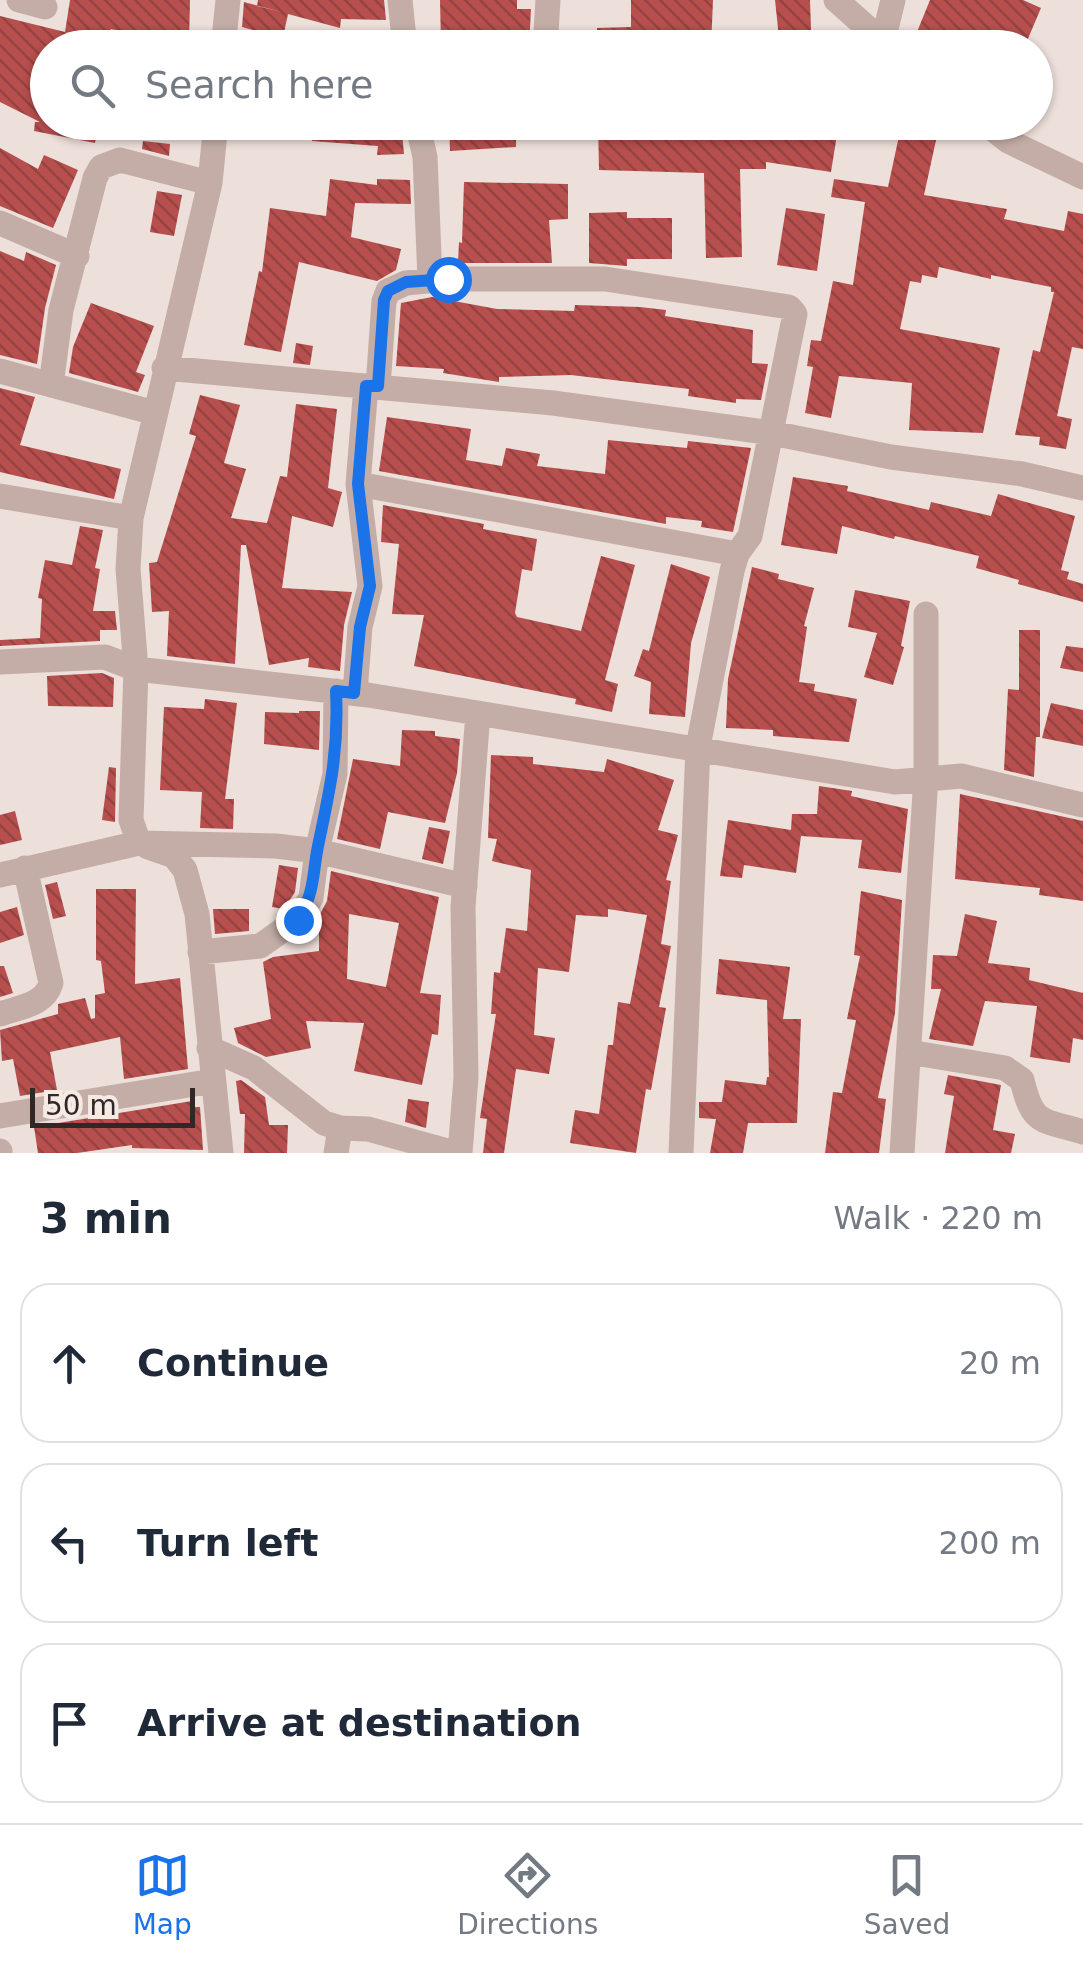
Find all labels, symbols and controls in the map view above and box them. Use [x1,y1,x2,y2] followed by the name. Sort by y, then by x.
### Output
[30,30,1053,140] search box
[65,58,120,113] icon: search
[145,63,373,107] text: Search here
[426,257,472,303] route start
[276,898,322,944] route end
[30,1083,195,1128] scale bar
[45,1089,117,1122] text: 50 m
[40,1194,172,1243] text: 3 min
[833,1199,1043,1237] text: Walk · 220 m
[42,1336,97,1391] icon: ahead
[137,1341,329,1385] text: Continue
[959,1344,1041,1382] text: 20 m
[42,1516,97,1571] icon: left
[137,1521,318,1565] text: Turn left
[939,1524,1041,1562] text: 200 m
[42,1696,97,1751] icon: arrive
[137,1701,582,1745] text: Arrive at destination
[133,1848,192,1941] tab: Map
[457,1848,598,1941] tab: Directions
[864,1848,950,1941] tab: Saved

